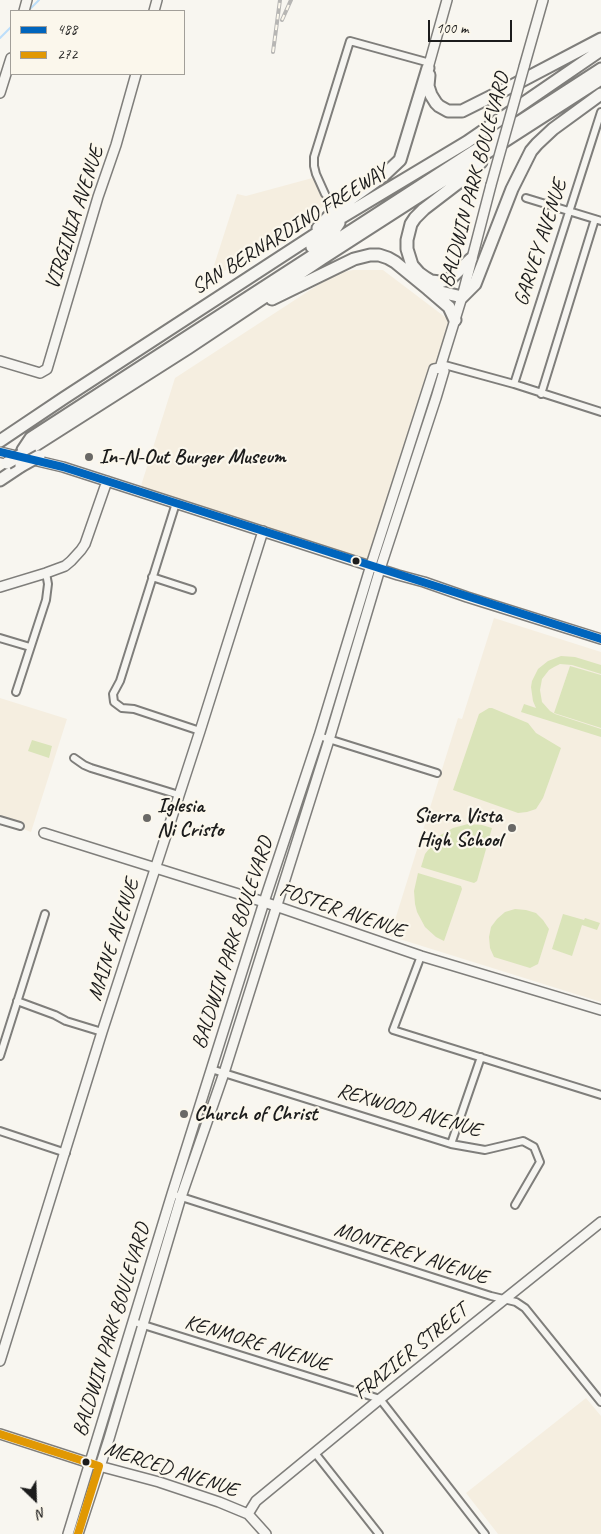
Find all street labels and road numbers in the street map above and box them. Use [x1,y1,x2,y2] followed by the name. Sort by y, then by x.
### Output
[434,70,516,290] street label: BALDWIN PARK BOULEVARD
[40,143,110,293] street label: VIRGINIA AVENUE
[187,159,393,301] street label: SAN BERNARDINO FREEWAY
[509,177,573,309] street label: GARVEY AVENUE
[187,834,279,1052] street label: BALDWIN PARK BOULEVARD
[82,876,146,1004] street label: MAINE AVENUE
[276,878,408,944] street label: FOSTER AVENUE
[334,1078,484,1144] street label: REXWOOD AVENUE
[331,1217,491,1291] street label: MONTEREY AVENUE
[68,1220,156,1440] street label: BALDWIN PARK BOULEVARD
[349,1298,473,1406] street label: FRAZIER STREET
[182,1310,332,1378] street label: KENMORE AVENUE
[101,1437,241,1503] street label: MERCED AVENUE

